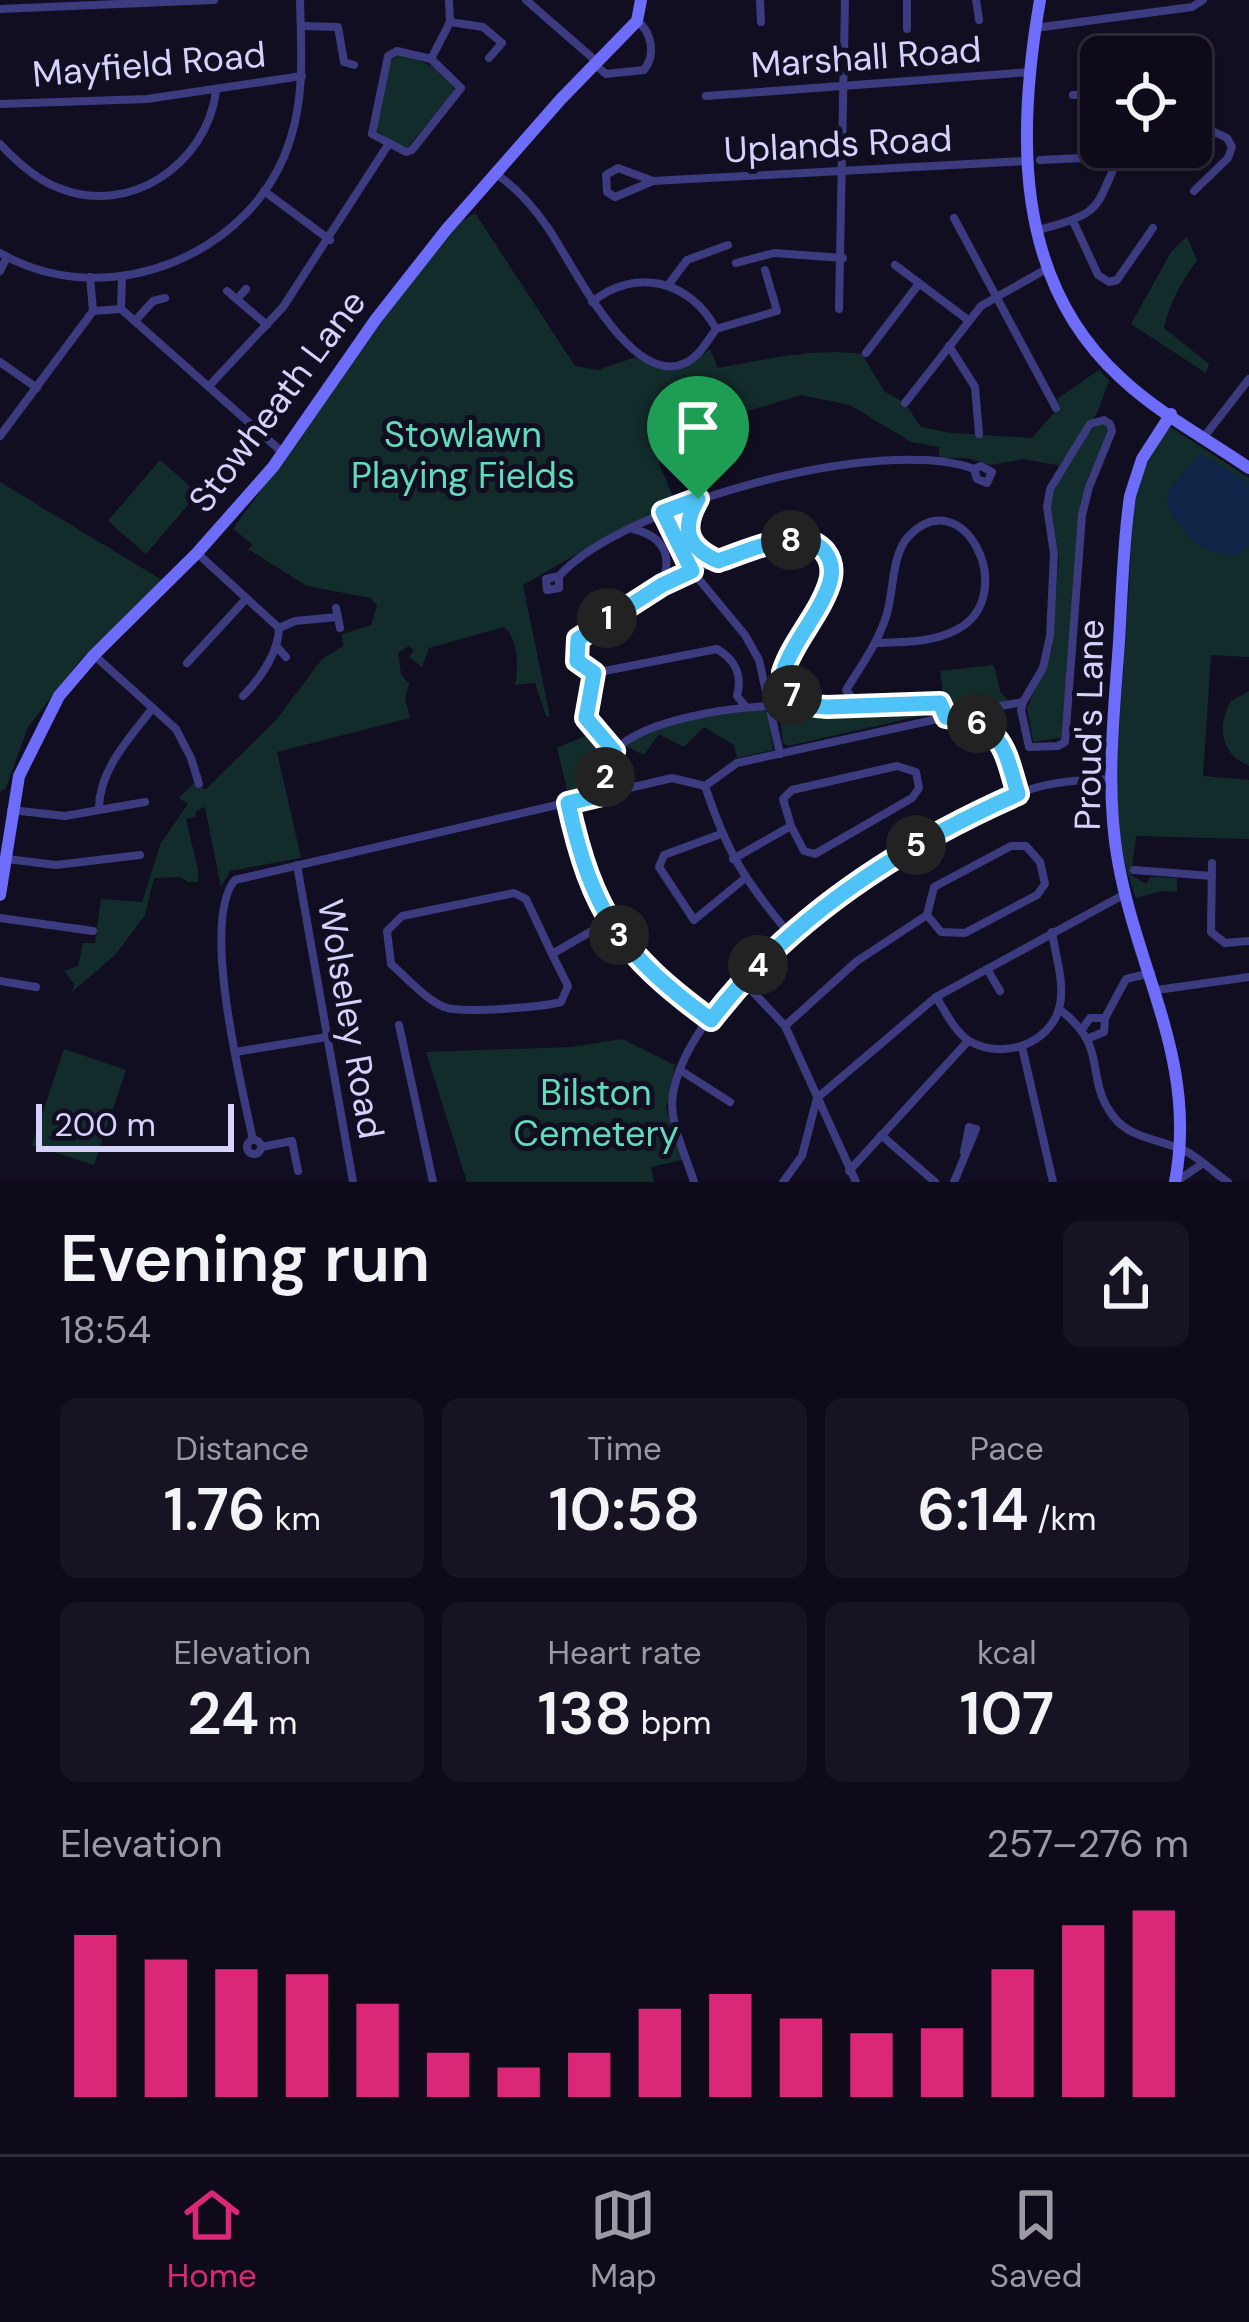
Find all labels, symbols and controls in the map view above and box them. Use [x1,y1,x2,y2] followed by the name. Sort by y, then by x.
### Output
[749,26,983,88] street label: Marshall Road
[30,30,268,98] street label: Mayfield Road
[1080,36,1212,168] map controls
[1080,36,1212,168] button: locate
[723,115,953,173] street label: Uplands Road
[178,280,376,522] street label: Stowheath Lane
[647,376,749,499] pin
[665,394,731,460] icon: arrive
[351,411,575,499] park label: Stowlawn Playing Fields
[761,510,821,570] pin: 8
[781,518,801,561] text: 8
[577,588,637,648] pin: 1
[601,596,613,639] text: 1
[1064,619,1114,831] street label: Proud's Lane
[762,665,822,725] pin: 7
[783,673,801,716] text: 7
[947,693,1007,753] pin: 6
[967,701,987,744] text: 6
[575,747,635,807] pin: 2
[595,755,615,798] text: 2
[886,815,946,875] pin: 5
[906,823,926,866] text: 5
[307,896,395,1142] street label: Wolseley Road
[589,905,649,965] pin: 3
[609,913,629,956] text: 3
[728,935,788,995] pin: 4
[747,943,769,986] text: 4
[513,1069,679,1157] park label: Bilston Cemetery
[36,1098,234,1151] scale bar
[54,1103,156,1146] text: 200 m
[60,1216,430,1301] text: Evening run
[1063,1221,1189,1347] button: share
[60,1304,151,1355] text: 18:54
[175,1427,309,1470] text: Distance
[587,1427,662,1470] text: Time
[970,1427,1044,1470] text: Pace
[164,1470,266,1549] text: 1.76
[549,1470,700,1549] text: 10:58
[917,1470,1029,1549] text: 6:14
[266,1497,321,1540] text: km
[1029,1497,1096,1540] text: /km
[173,1631,311,1674] text: Elevation
[547,1631,702,1674] text: Heart rate
[977,1631,1037,1674] text: kcal
[187,1674,259,1753] text: 24
[538,1674,632,1753] text: 138
[960,1674,1054,1753] text: 107
[259,1701,297,1744] text: m
[632,1701,711,1744] text: bpm
[60,1818,223,1869] text: Elevation
[987,1818,1189,1869] text: 257–276 m
[167,2182,257,2297] tab: Home
[590,2182,657,2297] tab: Map
[990,2182,1082,2297] tab: Saved

